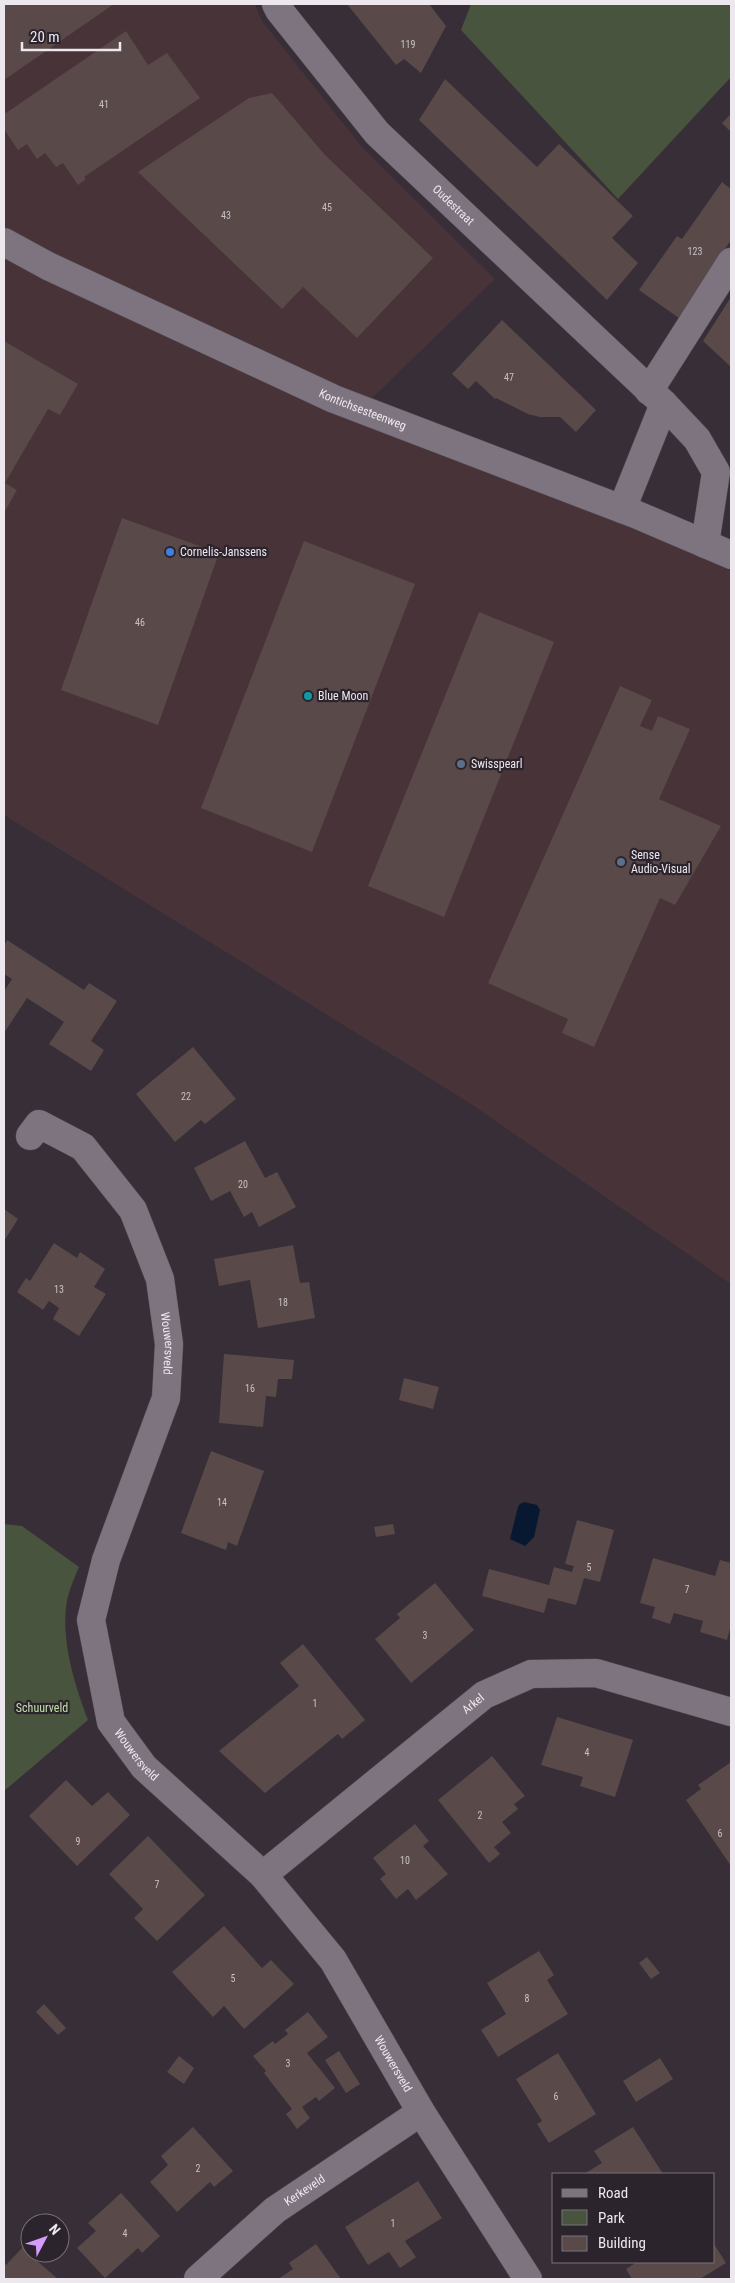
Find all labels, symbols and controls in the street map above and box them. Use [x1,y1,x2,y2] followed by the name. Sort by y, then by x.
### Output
[22,20,120,52] scale bar
[30,28,60,46] text: 20 m
[401,39,415,50] house number: 119
[99,99,109,110] house number: 41
[430,182,477,228] street label: Oudestraat
[322,202,332,213] house number: 45
[221,210,231,221] house number: 43
[688,246,702,257] house number: 123
[504,372,514,383] house number: 47
[317,386,408,433] street label: Kontichsesteenweg
[180,545,267,559] place label: Cornelis-Janssens
[164,546,176,558] marker: Cornelis-Janssens
[135,617,145,628] house number: 46
[318,689,369,703] place label: Blue Moon
[302,690,314,702] marker: Blue Moon
[471,757,522,771] place label: Swisspearl
[455,758,467,770] marker: Swisspearl
[631,848,691,876] place label: Sense Audio-Visual
[615,856,627,868] marker: Sense Audio-Visual
[181,1091,191,1102] house number: 22
[238,1179,248,1190] house number: 20
[54,1284,64,1295] house number: 13
[278,1297,288,1308] house number: 18
[158,1311,176,1375] street label: Wouwersveld
[245,1383,255,1394] house number: 16
[217,1497,227,1508] house number: 14
[587,1562,592,1573] house number: 5
[685,1584,690,1595] house number: 7
[423,1630,428,1641] house number: 3
[459,1691,487,1717] street label: Arkel
[313,1698,317,1709] house number: 1
[16,1701,68,1715] park label: Schuurveld
[111,1726,161,1784] street label: Wouwersveld
[585,1747,590,1758] house number: 4
[478,1810,483,1821] house number: 2
[718,1828,723,1839] house number: 6
[76,1836,81,1847] house number: 9
[400,1855,410,1866] house number: 10
[155,1879,160,1890] house number: 7
[231,1973,236,1984] house number: 5
[525,1993,530,2004] house number: 8
[371,2033,415,2095] street label: Wouwersveld
[286,2058,291,2069] house number: 3
[554,2091,559,2102] house number: 6
[196,2163,201,2174] house number: 2
[282,2172,328,2209] street label: Kerkeveld
[552,2173,715,2263] legend
[598,2184,628,2202] text: Road
[598,2209,625,2227] text: Park
[20,2213,70,2263] north arrow
[391,2218,395,2229] house number: 1
[46,2221,64,2238] text: N
[123,2228,128,2239] house number: 4
[598,2234,646,2252] text: Building

